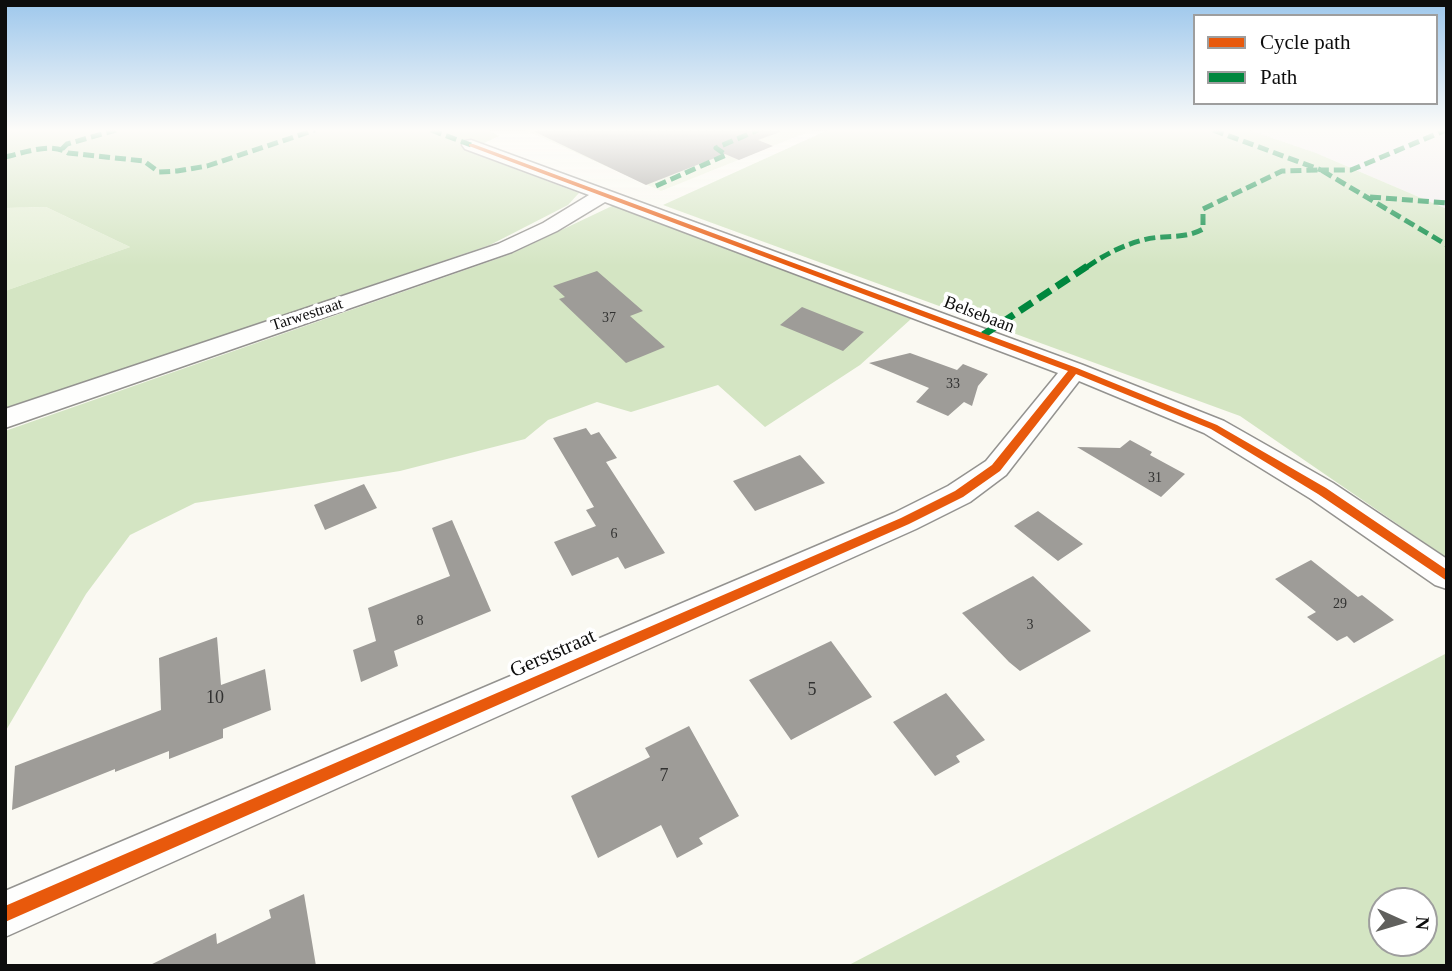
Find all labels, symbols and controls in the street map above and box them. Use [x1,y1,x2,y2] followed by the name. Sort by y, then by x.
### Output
[1193,14,1438,105] legend
[1260,30,1350,54] text: Cycle path
[1260,65,1297,89] text: Path
[941,292,1017,338] street label: Belsebaan
[269,294,345,336] street label: Tarwestraat
[602,310,616,326] house number: 37
[946,376,960,392] house number: 33
[1148,470,1162,486] house number: 31
[610,526,618,542] house number: 6
[1333,596,1347,612] house number: 29
[416,613,424,629] house number: 8
[1026,617,1034,633] house number: 3
[506,624,600,684] street label: Gerststraat
[808,679,816,701] house number: 5
[206,687,224,709] house number: 10
[660,765,668,787] house number: 7
[1368,887,1438,957] north arrow
[1411,916,1433,931] text: N

